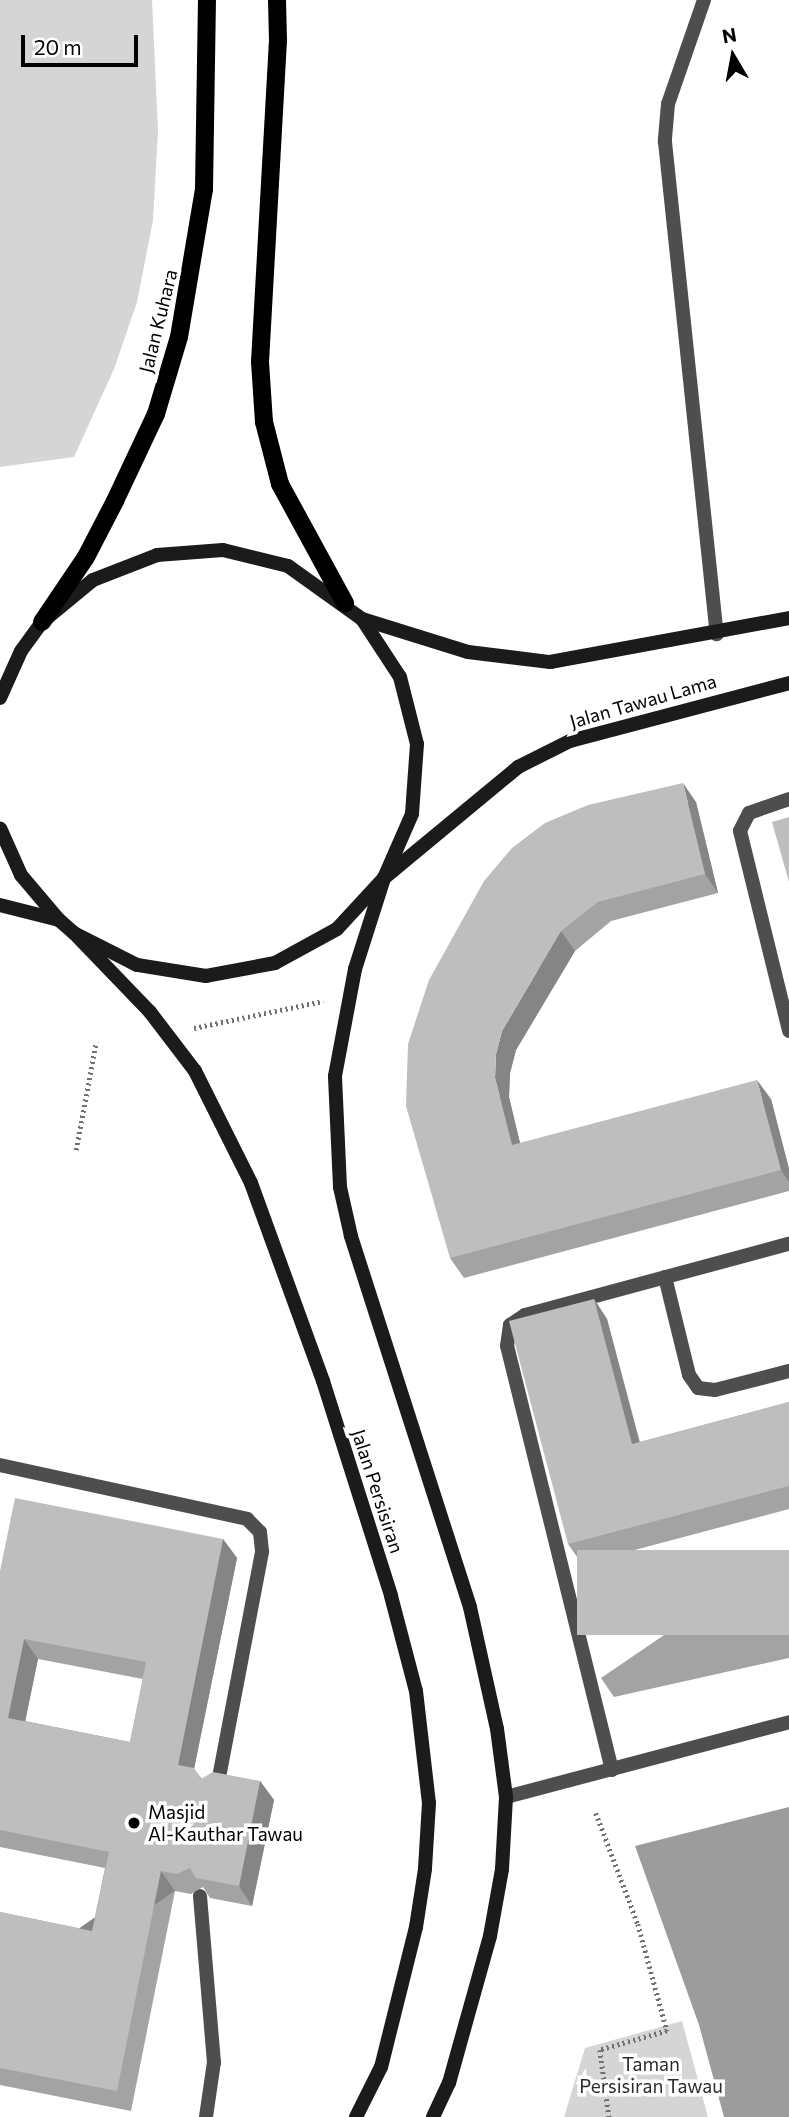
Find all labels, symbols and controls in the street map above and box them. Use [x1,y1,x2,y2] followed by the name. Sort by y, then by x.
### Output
[24,21,142,65] scale bar
[698,21,768,91] north arrow
[720,22,738,47] text: N
[34,34,82,59] text: 20 m
[134,267,182,375] street label: Jalan Kuhara
[567,669,719,733] street label: Jalan Tawau Lama
[347,1426,409,1556] street label: Jalan Persisiran
[148,1801,303,1845] place label: Masjid Al-Kauthar Tawau
[126,1815,142,1831] marker: Masjid Al-Kauthar Tawau
[579,2053,723,2097] park label: Taman Persisiran Tawau

